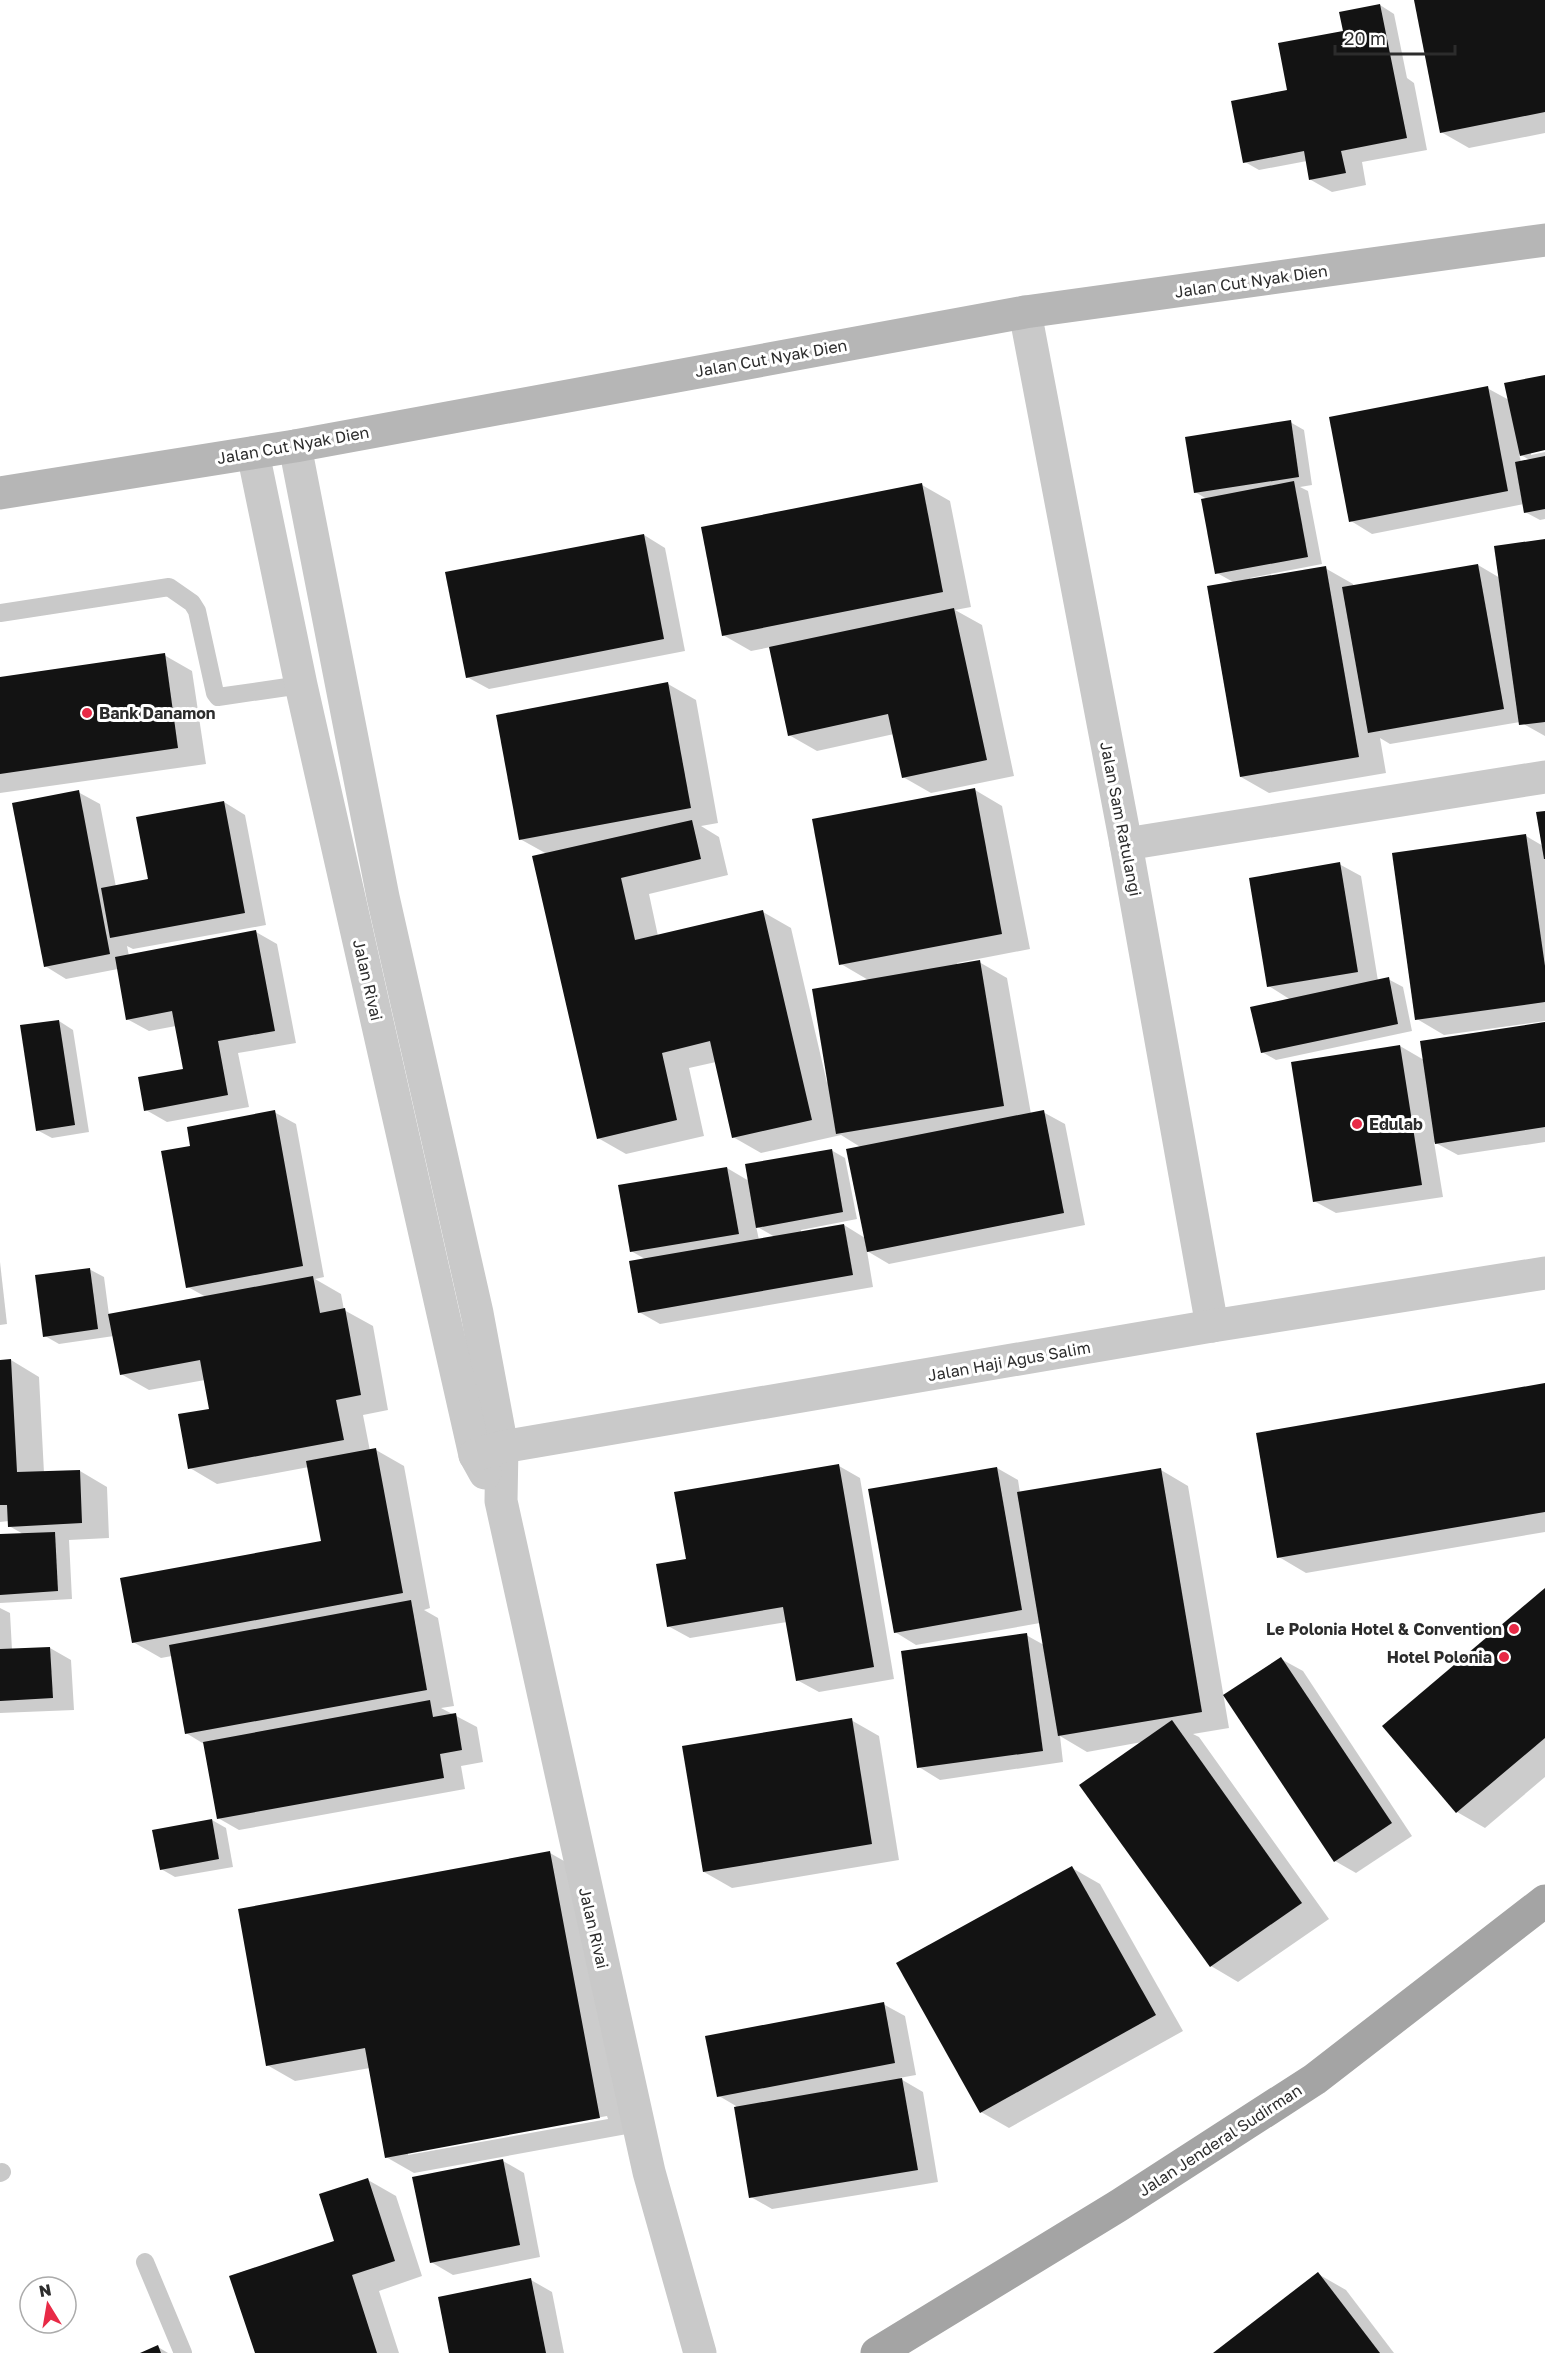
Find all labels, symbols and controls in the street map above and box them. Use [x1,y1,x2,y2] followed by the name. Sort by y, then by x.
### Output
[1335,18,1455,56] scale bar
[1344,27,1386,49] text: 20 m
[1173,260,1329,302] street label: Jalan Cut Nyak Dien
[693,335,849,381] street label: Jalan Cut Nyak Dien
[215,422,371,468] street label: Jalan Cut Nyak Dien
[99,703,215,723] place label: Bank Danamon
[80,706,94,720] marker: Bank Danamon
[1096,740,1146,898] street label: Jalan Sam Ratulangi
[349,937,387,1023] street label: Jalan Rivai
[1369,1114,1423,1134] place label: Edulab
[1350,1117,1364,1131] marker: Edulab
[926,1337,1092,1385] street label: Jalan Haji Agus Salim
[1266,1619,1502,1639] place label: Le Polonia Hotel & Convention
[1507,1622,1521,1636] marker: Le Polonia Hotel & Convention
[1387,1647,1492,1667] place label: Hotel Polonia
[1497,1650,1511,1664] marker: Hotel Polonia
[575,1885,613,1971] street label: Jalan Rivai
[1135,2080,1305,2200] street label: Jalan Jenderal Sudirman
[18,2275,78,2335] north arrow
[37,2279,53,2301] text: N

